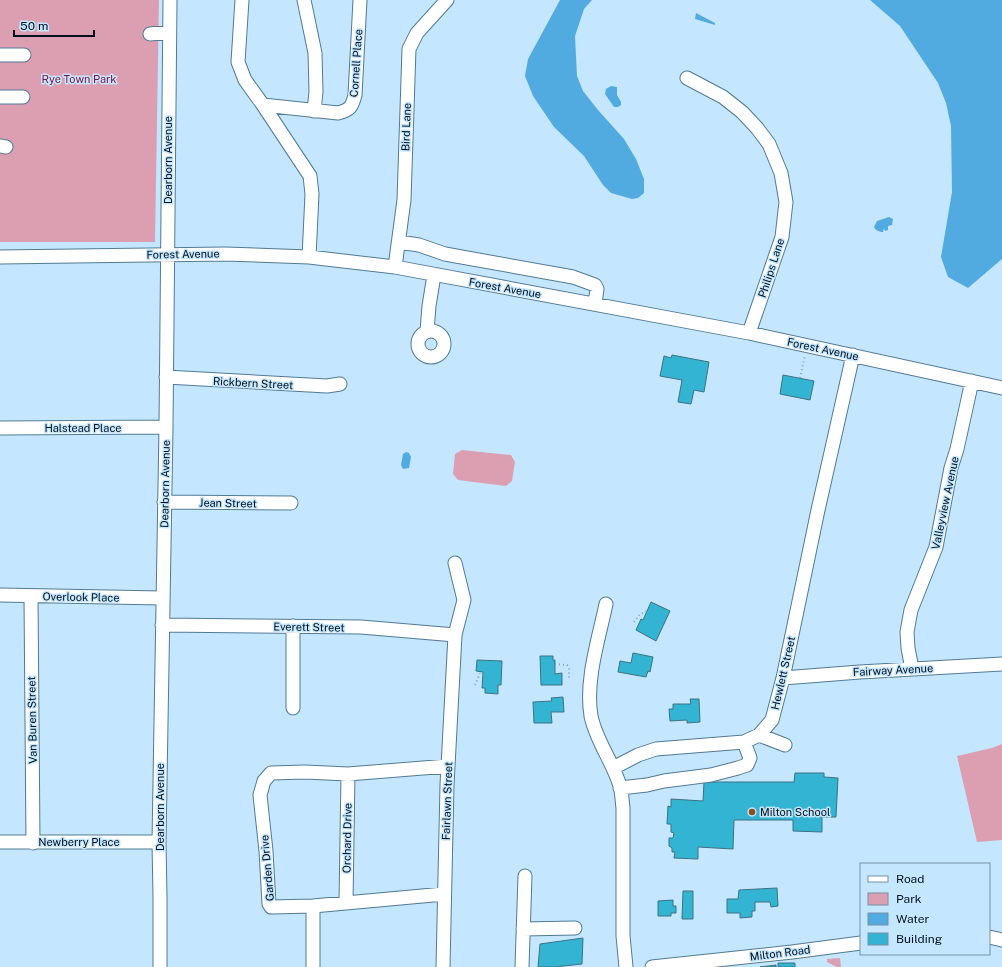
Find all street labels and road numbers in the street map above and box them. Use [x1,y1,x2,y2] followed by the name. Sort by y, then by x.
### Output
[348,28,364,98] street label: Cornell Place
[399,103,413,151] street label: Bird Lane
[162,116,174,204] street label: Dearborn Avenue
[756,237,786,299] street label: Philips Lane
[146,247,220,261] street label: Forest Avenue
[468,276,542,300] street label: Forest Avenue
[786,336,860,362] street label: Forest Avenue
[213,375,293,391] street label: Rickbern Street
[44,422,122,434] street label: Halstead Place
[158,440,172,528] street label: Dearborn Avenue
[929,455,961,551] street label: Valleyview Avenue
[199,496,257,510] street label: Jean Street
[42,590,120,604] street label: Overlook Place
[273,620,345,634] street label: Everett Street
[769,635,797,711] street label: Hewlett Street
[853,662,933,678] street label: Fairway Avenue
[25,676,39,764] street label: Van Buren Street
[440,762,454,840] street label: Fairlawn Street
[154,763,166,851] street label: Dearborn Avenue
[340,803,354,873] street label: Orchard Drive
[258,834,276,902] street label: Garden Drive
[38,836,120,848] street label: Newberry Place
[749,943,811,963] street label: Milton Road

